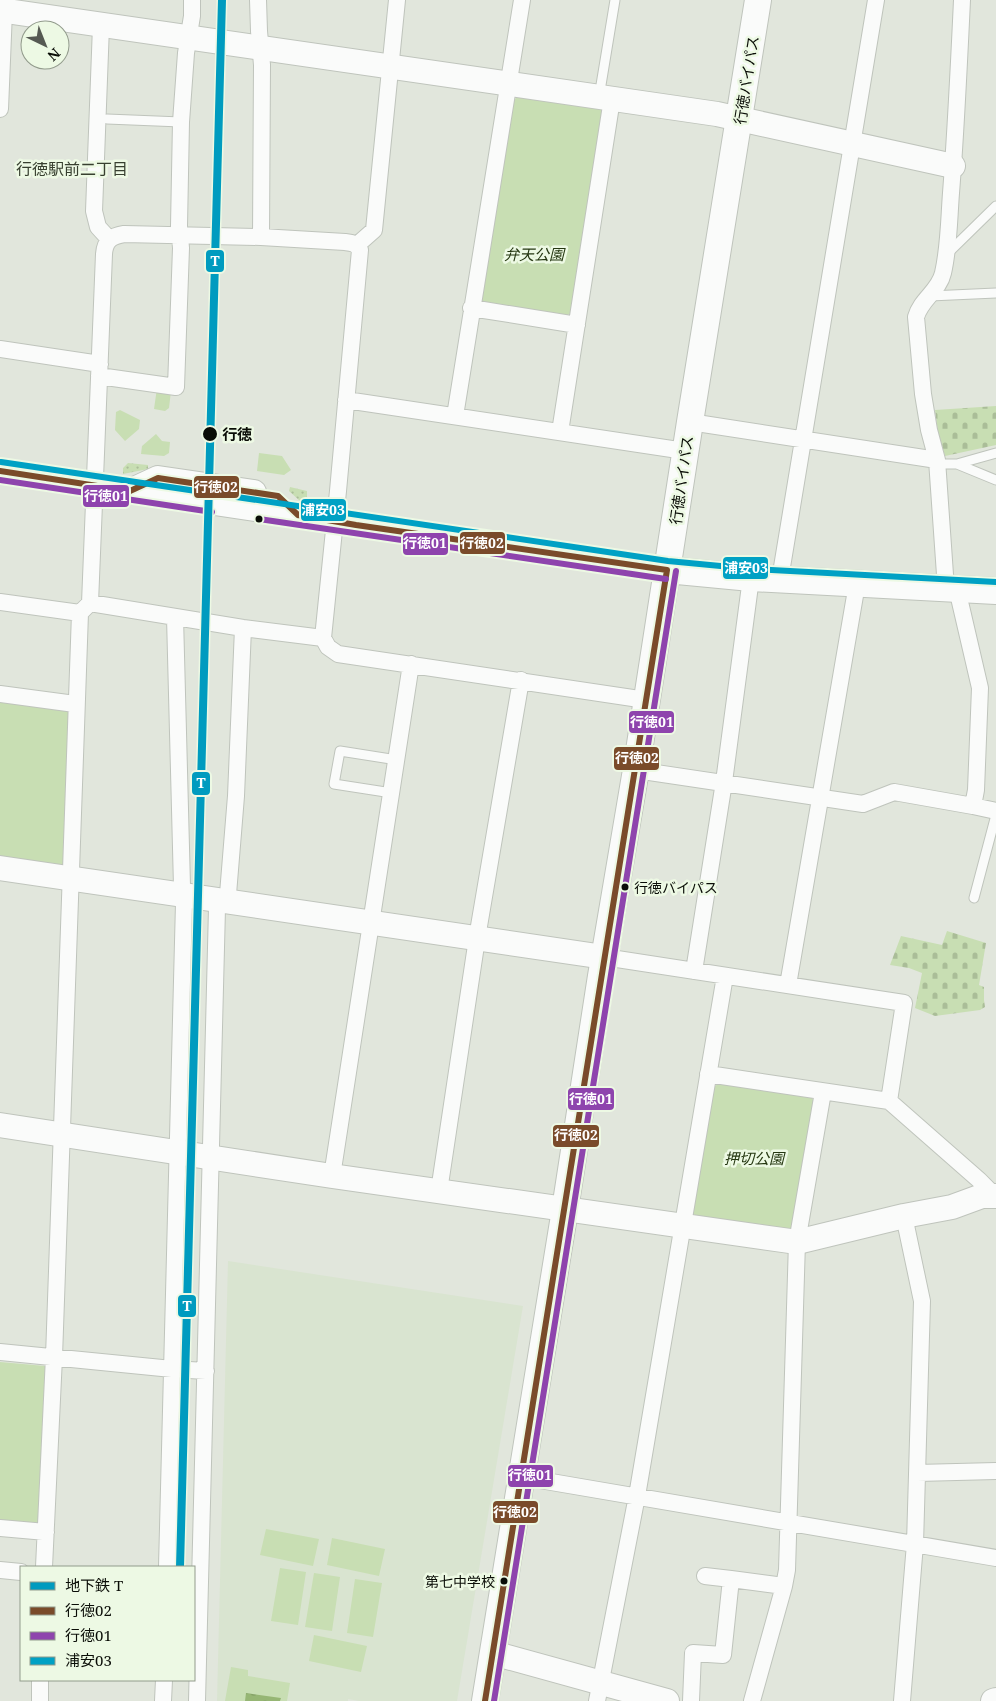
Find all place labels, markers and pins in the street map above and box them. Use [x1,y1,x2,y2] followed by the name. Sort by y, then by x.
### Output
[222,424,252,444] place label: 行徳
[201,425,219,443] marker: 行徳
[254,514,264,524] unlabelled marker
[634,878,718,897] place label: 行徳バイパス
[620,882,630,892] marker: 行徳バイパス
[425,1572,495,1591] place label: 第七中学校
[499,1576,509,1586] marker: 第七中学校

